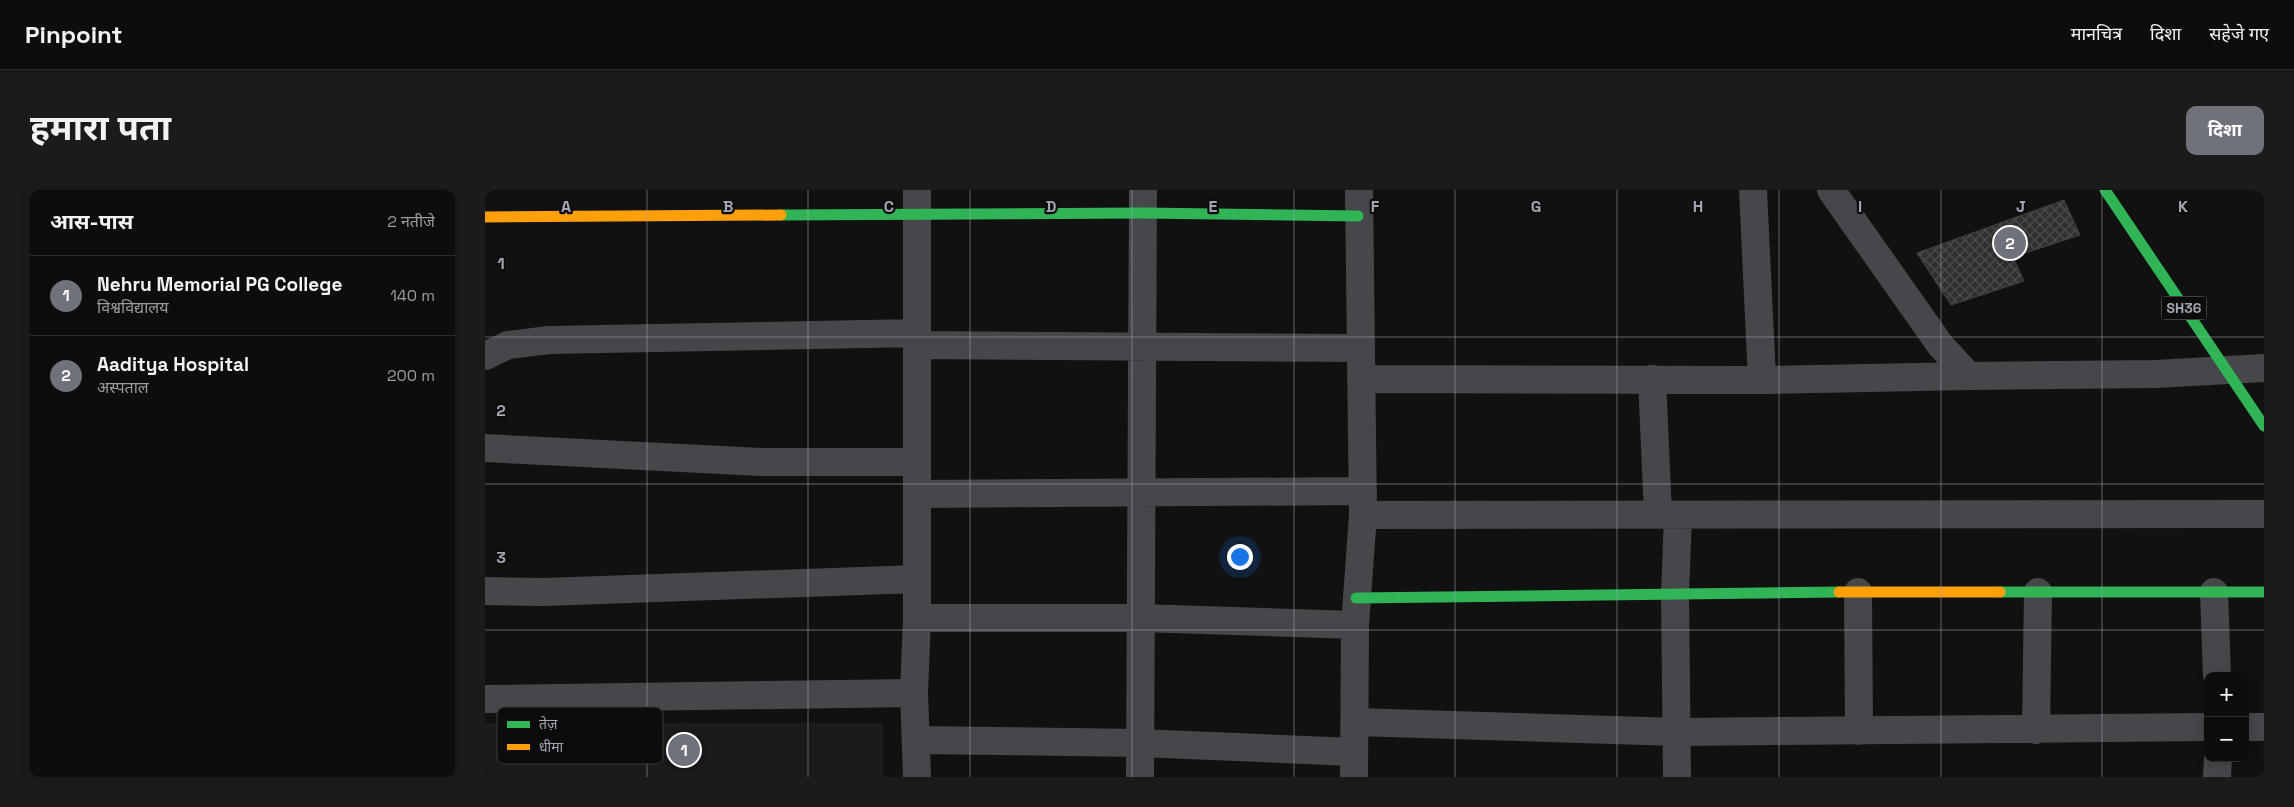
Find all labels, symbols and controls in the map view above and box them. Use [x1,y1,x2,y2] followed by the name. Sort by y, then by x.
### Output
[25,19,122,50] text: Pinpoint
[2071,22,2122,45] text: मानचित्र
[2150,22,2181,45] text: दिशा
[2209,22,2269,45] text: सहेजे गए
[30,106,171,150] text: हमारा पता
[2186,106,2264,155] button: दिशा
[561,196,571,217] text: A
[723,196,733,217] text: B
[884,196,894,217] text: C
[1046,196,1056,217] text: D
[1209,196,1218,217] text: E
[1371,196,1380,217] text: F
[1531,196,1541,217] text: G
[1693,196,1703,217] text: H
[1858,196,1862,217] text: I
[2016,196,2026,217] text: J
[2178,196,2188,217] text: K
[50,208,133,235] text: आस-पास
[387,211,435,232] text: 2 नतीजे
[1994,224,2026,262] pin: 2
[497,253,505,274] text: 1
[97,272,342,297] text: Nehru Memorial PG College
[62,285,70,306] text: 1
[390,285,435,306] text: 140 m
[2161,296,2207,320] road number: SH36
[97,297,168,318] text: विश्वविद्यालय
[97,352,249,377] text: Aaditya Hospital
[61,365,71,386] text: 2
[387,365,435,386] text: 200 m
[97,377,149,398] text: अस्पताल
[496,400,506,421] text: 2
[1227,544,1253,570] your location
[496,547,506,568] text: 3
[2204,672,2249,762] map controls
[2204,672,2249,717] button: +
[497,707,663,764] legend
[539,715,558,733] text: तेज़
[2204,717,2249,762] button: −
[668,731,700,769] pin: 1
[539,738,564,756] text: धीमा

